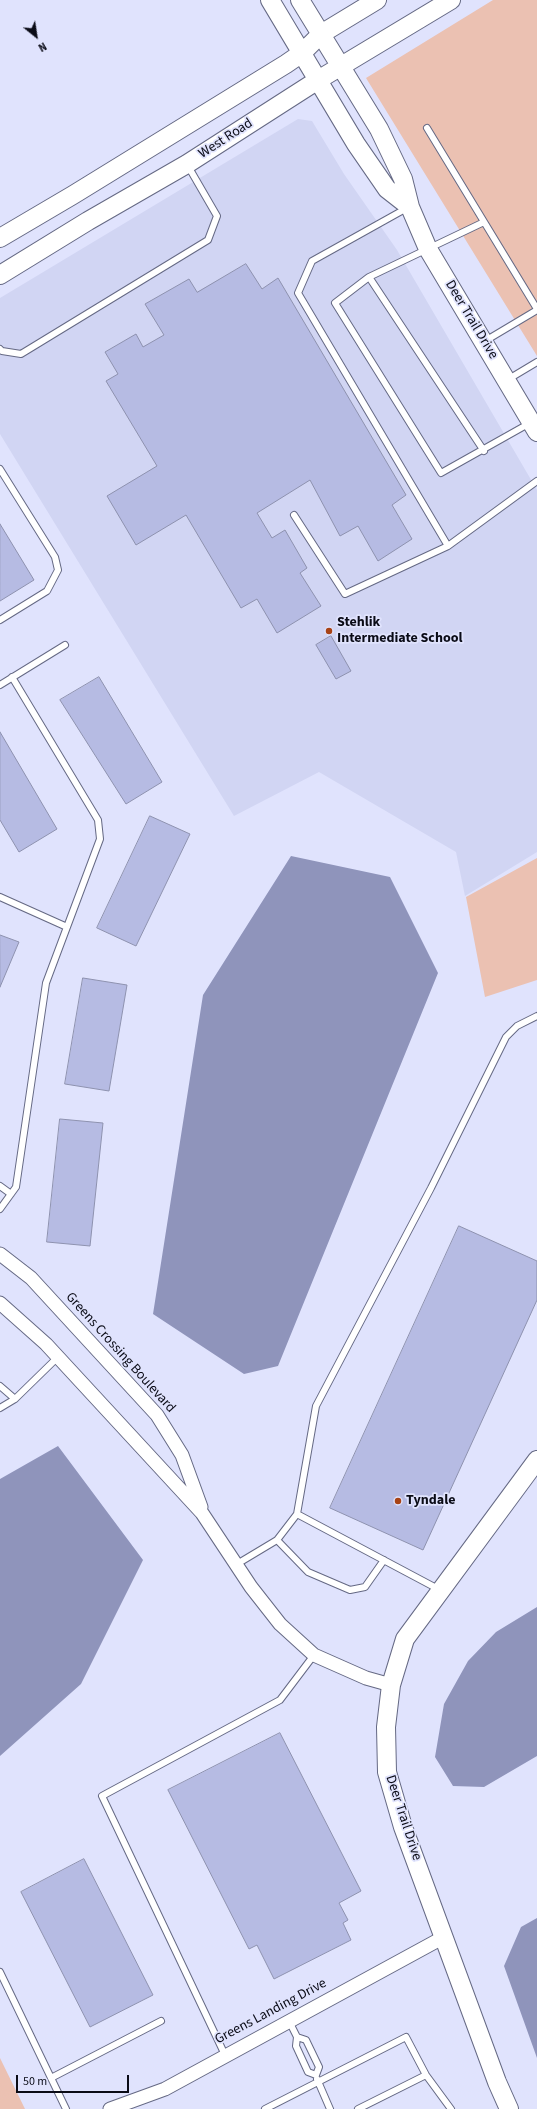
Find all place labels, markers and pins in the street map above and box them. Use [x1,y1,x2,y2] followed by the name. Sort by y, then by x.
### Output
[337,615,462,648] place label: Stehlik Intermediate School
[324,626,334,636] marker: Stehlik Intermediate School
[406,1493,455,1509] place label: Tyndale
[393,1496,403,1506] marker: Tyndale

